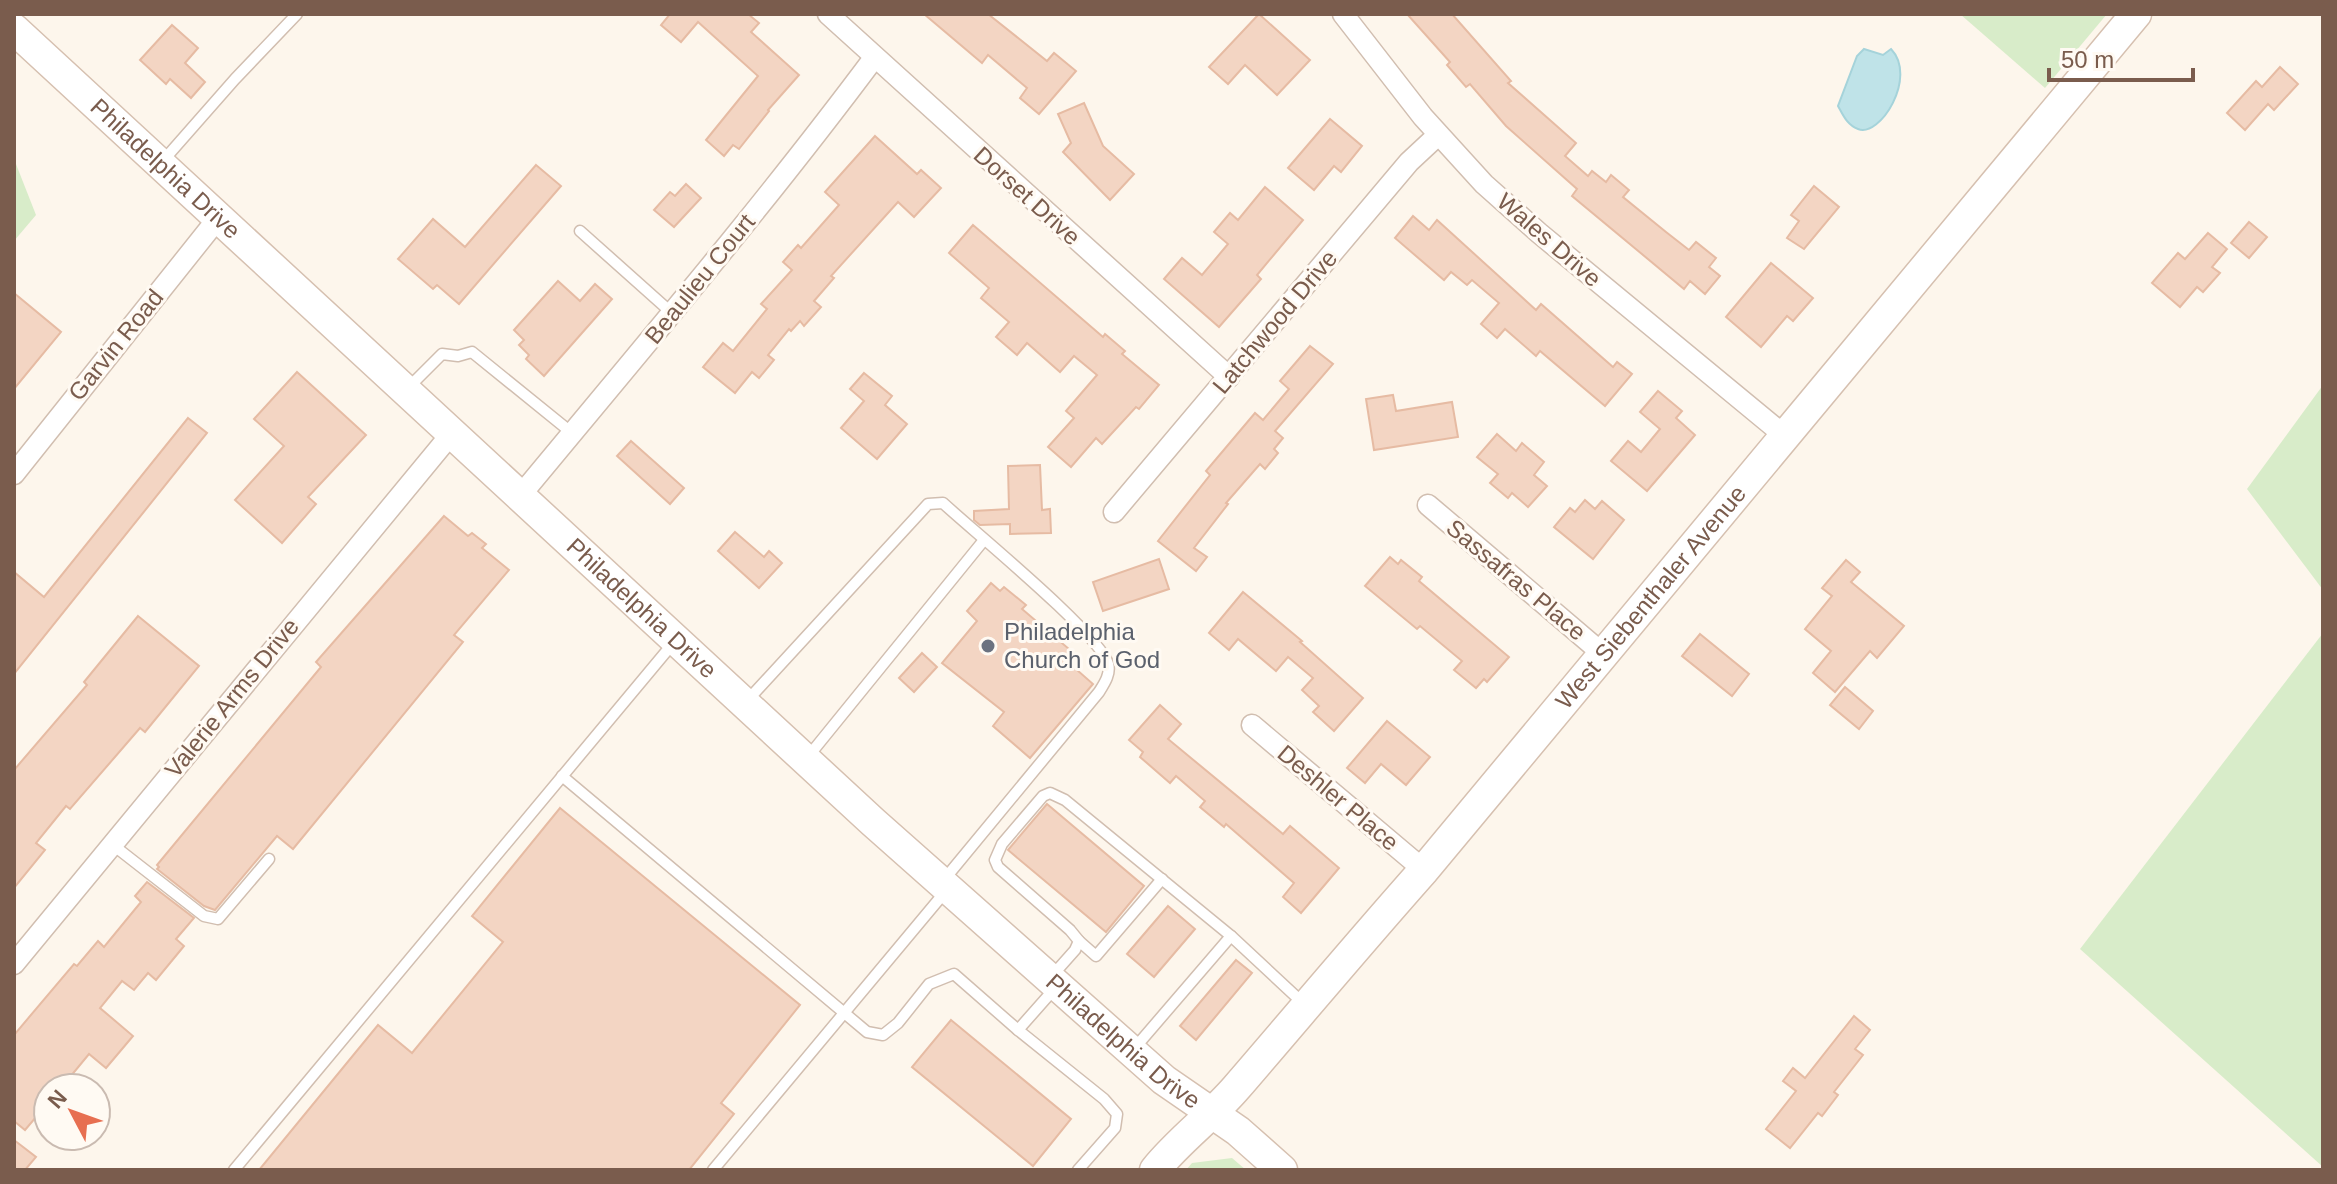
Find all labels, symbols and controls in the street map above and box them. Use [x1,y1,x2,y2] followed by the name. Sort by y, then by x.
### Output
[2049,32,2193,82] scale bar
[2061,46,2114,73] text: 50 m
[85,93,246,244] street label: Philadelphia Drive
[969,141,1086,250] street label: Dorset Drive
[1492,187,1607,292] street label: Wales Drive
[639,208,760,349] street label: Beaulieu Court
[1207,245,1342,399] street label: Latchwood Drive
[63,284,168,406] street label: Garvin Road
[1550,480,1751,714] street label: West Siebenthaler Avenue
[1441,514,1591,646] street label: Sassafras Place
[562,532,722,684] street label: Philadelphia Drive
[159,613,304,783] street label: Valerie Arms Drive
[1004,618,1160,673] place label: Philadelphia Church of God
[979,637,997,655] marker: Philadelphia Church of God
[1272,739,1404,856] street label: Deshler Place
[1041,968,1206,1114] street label: Philadelphia Drive
[32,1072,112,1152] north arrow
[43,1085,72,1113] text: N

